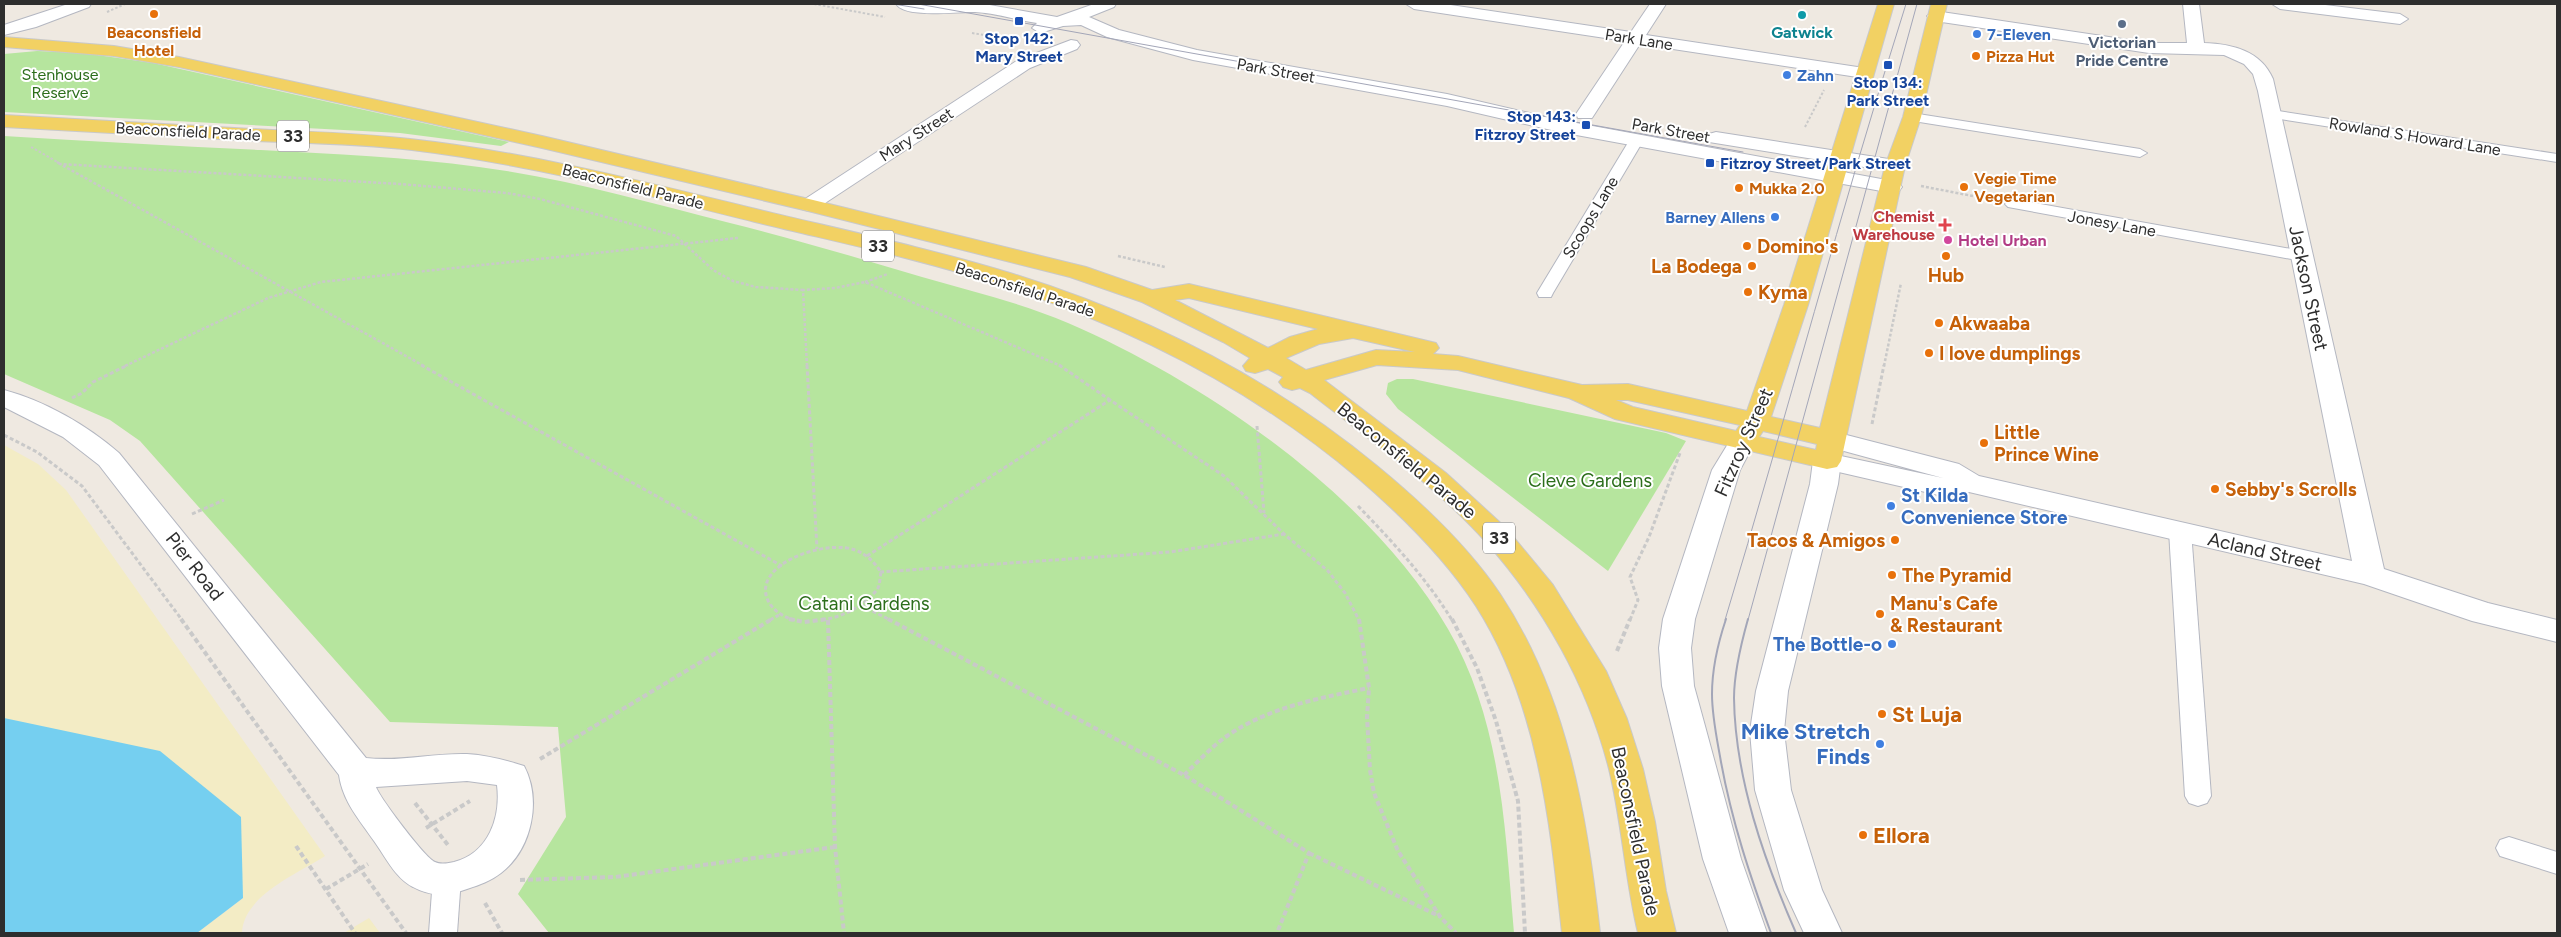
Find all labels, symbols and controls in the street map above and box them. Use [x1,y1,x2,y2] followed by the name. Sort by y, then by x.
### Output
[148,8,160,20] marker: Beaconsfield Hotel
[1796,9,1808,21] marker: Gatwick
[1013,15,1025,27] marker: Stop 142: Mary Street
[2116,18,2128,30] marker: Victorian Pride Centre
[107,23,201,60] place label: Beaconsfield Hotel
[1771,23,1833,42] place label: Gatwick
[1604,25,1675,54] street label: Park Lane
[1987,25,2051,44] place label: 7-Eleven
[1971,28,1983,40] marker: 7-Eleven
[975,29,1063,66] place label: Stop 142: Mary Street
[2076,33,2169,70] place label: Victorian Pride Centre
[1986,47,2055,66] place label: Pizza Hut
[1970,50,1982,62] marker: Pizza Hut
[1235,54,1317,87] street label: Park Street
[1882,59,1894,71] marker: Stop 134: Park Street
[22,65,99,102] park label: Stenhouse Reserve
[1797,66,1834,85] place label: Zahn
[1781,69,1793,81] marker: Zahn
[1847,73,1929,110] place label: Stop 134: Park Street
[876,104,957,165] street label: Mary Street
[1474,107,1576,144] place label: Stop 143: Fitzroy Street
[1630,114,1712,147] street label: Park Street
[2328,114,2503,160] street label: Rowland S Howard Lane
[115,118,261,145] street label: Beaconsfield Parade
[1580,119,1592,131] marker: Stop 143: Fitzroy Street
[277,120,309,152] road number: 33
[1720,154,1911,173] place label: Fitzroy Street/Park Street
[1704,157,1716,169] marker: Fitzroy Street/Park Street
[560,160,706,213] street label: Beaconsfield Parade
[1974,169,2057,206] place label: Vegie Time Vegetarian
[1559,173,1622,262] street label: Scoops Lane
[1749,179,1825,198] place label: Mukka 2.0
[1958,181,1970,193] marker: Vegie Time Vegetarian
[1733,182,1745,194] marker: Mukka 2.0
[2066,206,2158,241] street label: Jonesy Lane
[1853,207,1935,244] place label: Chemist Warehouse
[1665,208,1766,227] place label: Barney Allens
[1769,211,1781,223] marker: Barney Allens
[1939,219,1951,231] marker: Chemist Warehouse
[2284,223,2333,353] street label: Jackson Street
[862,230,894,262] road number: 33
[1958,231,2047,250] place label: Hotel Urban
[1942,234,1954,246] marker: Hotel Urban
[1757,235,1838,258] place label: Domino's
[1741,240,1753,252] marker: Domino's
[1940,250,1952,262] marker: Hub
[1651,255,1742,278] place label: La Bodega
[953,258,1097,321] street label: Beaconsfield Parade
[1746,260,1758,272] marker: La Bodega
[1928,264,1964,287] place label: Hub
[1758,281,1808,304] place label: Kyma
[1742,286,1754,298] marker: Kyma
[1949,312,2030,335] place label: Akwaaba
[1933,317,1945,329] marker: Akwaaba
[1939,342,2081,365] place label: I love dumplings
[1923,347,1935,359] marker: I love dumplings
[1709,384,1778,500] street label: Fitzroy Street
[1332,397,1481,524] street label: Beaconsfield Parade
[1994,421,2099,466] place label: Little Prince Wine
[1978,437,1990,449] marker: Little Prince Wine
[1528,469,1652,492] park label: Cleve Gardens
[2225,478,2357,501] place label: Sebby's Scrolls
[2209,483,2221,495] marker: Sebby's Scrolls
[1901,484,2068,529] place label: St Kilda Convenience Store
[1885,500,1897,512] marker: St Kilda Convenience Store
[1483,522,1515,554] road number: 33
[161,527,228,605] street label: Pier Road
[2206,527,2324,576] street label: Acland Street
[1747,529,1885,552] place label: Tacos & Amigos
[1889,534,1901,546] marker: Tacos & Amigos
[1902,564,2012,587] place label: The Pyramid
[1886,569,1898,581] marker: The Pyramid
[798,592,930,615] park label: Catani Gardens
[1890,592,2003,637] place label: Manu's Cafe & Restaurant
[1874,608,1886,620] marker: Manu's Cafe & Restaurant
[1773,633,1882,656] place label: The Bottle-o
[1886,638,1898,650] marker: The Bottle-o
[1892,701,1962,728] place label: St Luja
[1876,708,1888,720] marker: St Luja
[1741,718,1870,770] place label: Mike Stretch Finds
[1874,738,1886,750] marker: Mike Stretch Finds
[1606,744,1665,918] street label: Beaconsfield Parade
[1873,822,1930,849] place label: Ellora
[1857,829,1869,841] marker: Ellora

